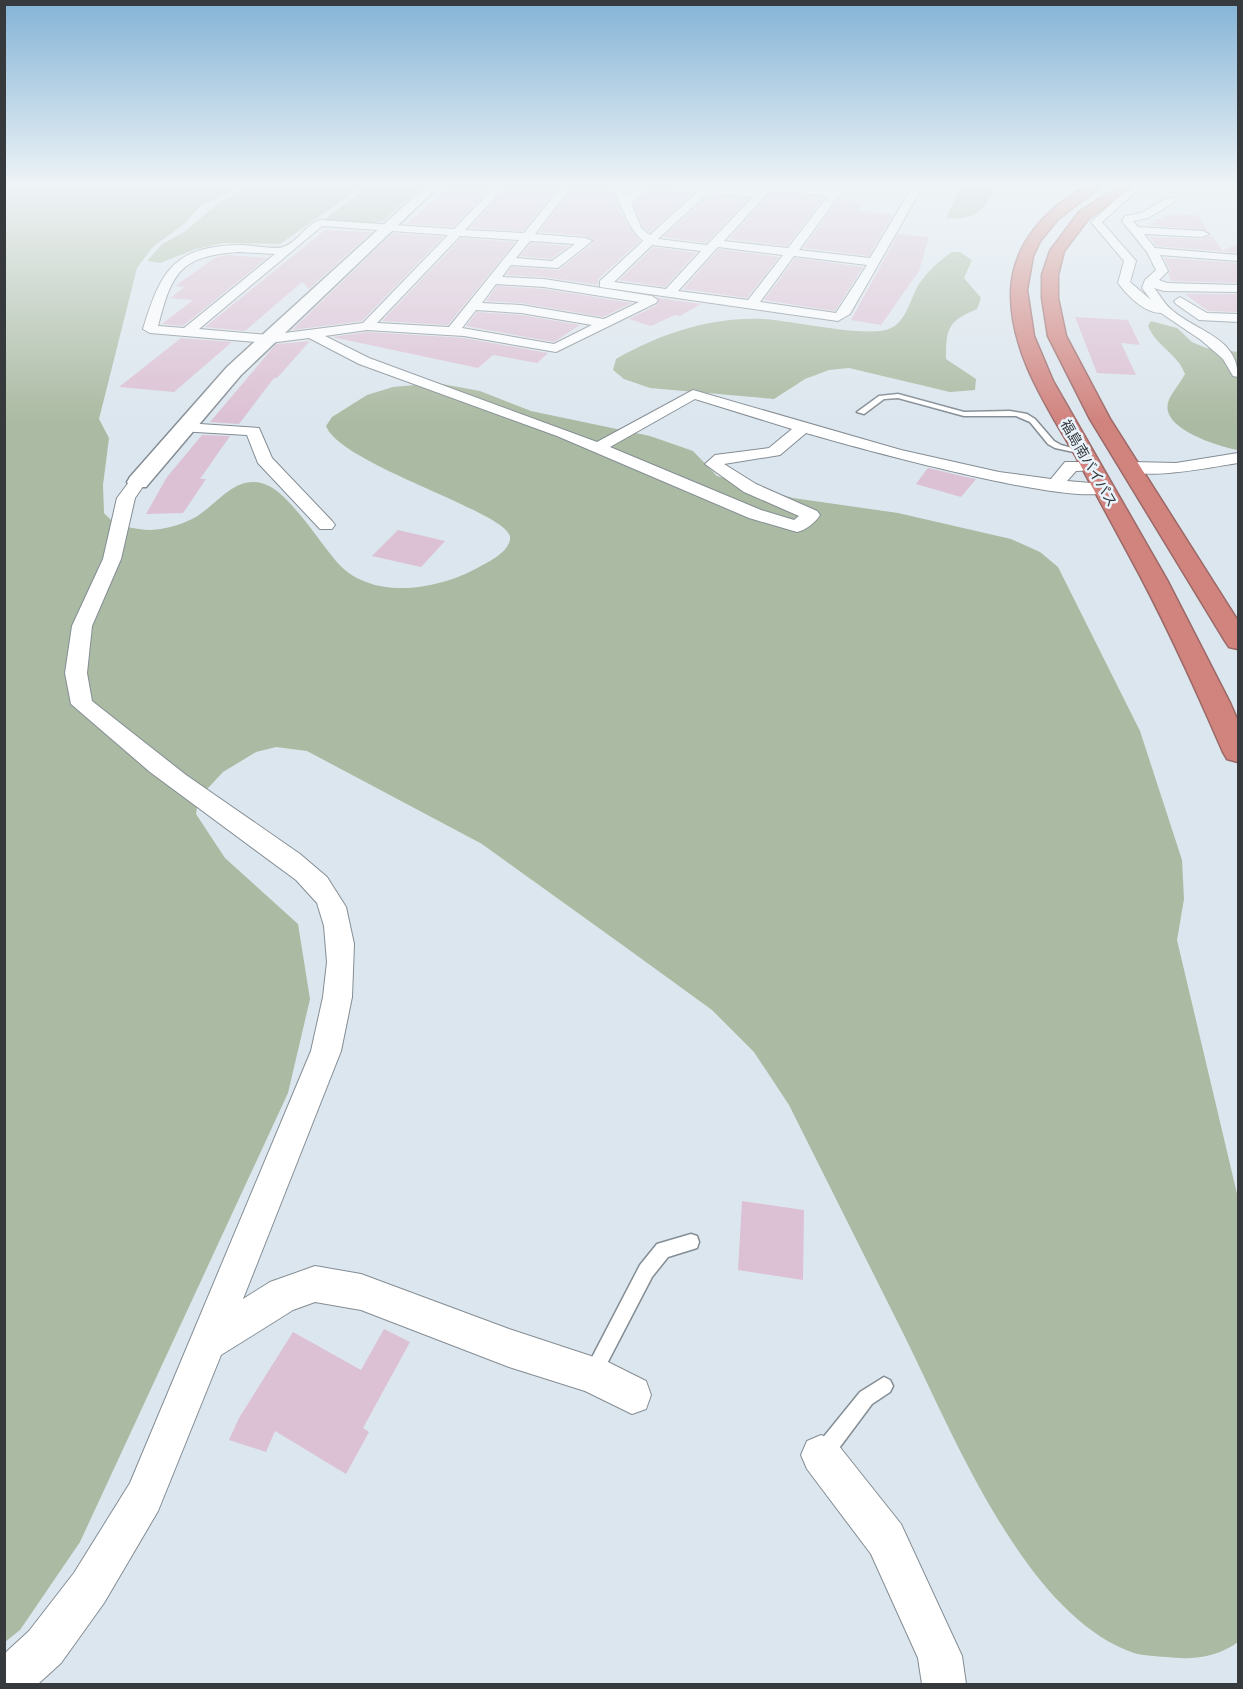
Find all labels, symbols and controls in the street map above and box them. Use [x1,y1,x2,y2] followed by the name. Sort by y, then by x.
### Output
[1057,417,1120,510] street label: 福島南バイパス

